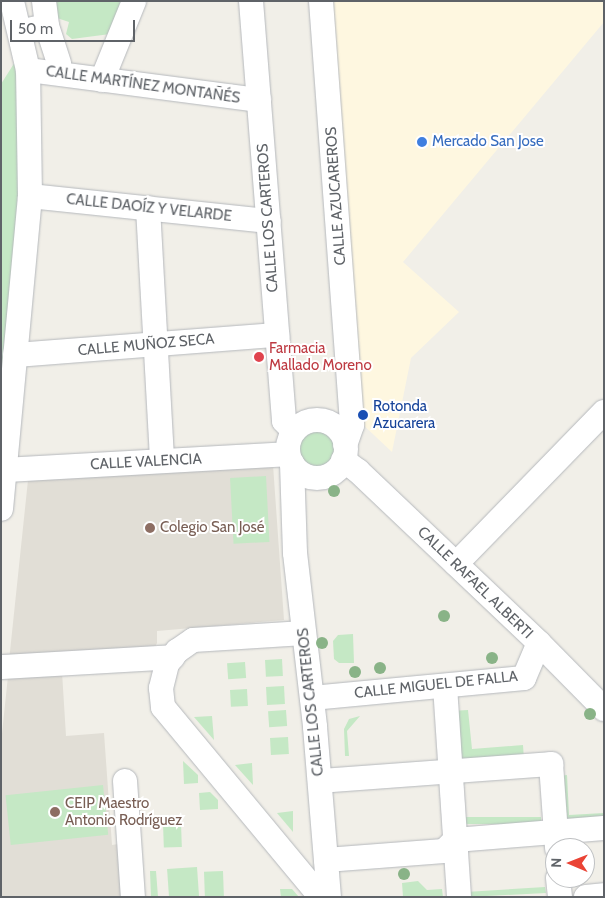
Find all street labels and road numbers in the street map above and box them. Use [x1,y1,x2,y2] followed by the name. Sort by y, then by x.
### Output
[45,62,241,108] street label: CALLE MARTÍNEZ MONTAÑÉS
[322,126,350,266] street label: CALLE AZUCAREROS
[254,143,282,293] street label: CALLE LOS CARTEROS
[65,190,233,226] street label: CALLE DAOÍZ Y VELARDE
[77,330,215,360] street label: CALLE MUÑOZ SECA
[90,450,202,474] street label: CALLE VALENCIA
[413,523,537,643] street label: CALLE RAFAEL ALBERTI
[294,627,328,777] street label: CALLE LOS CARTEROS
[353,667,519,703] street label: CALLE MIGUEL DE FALLA

